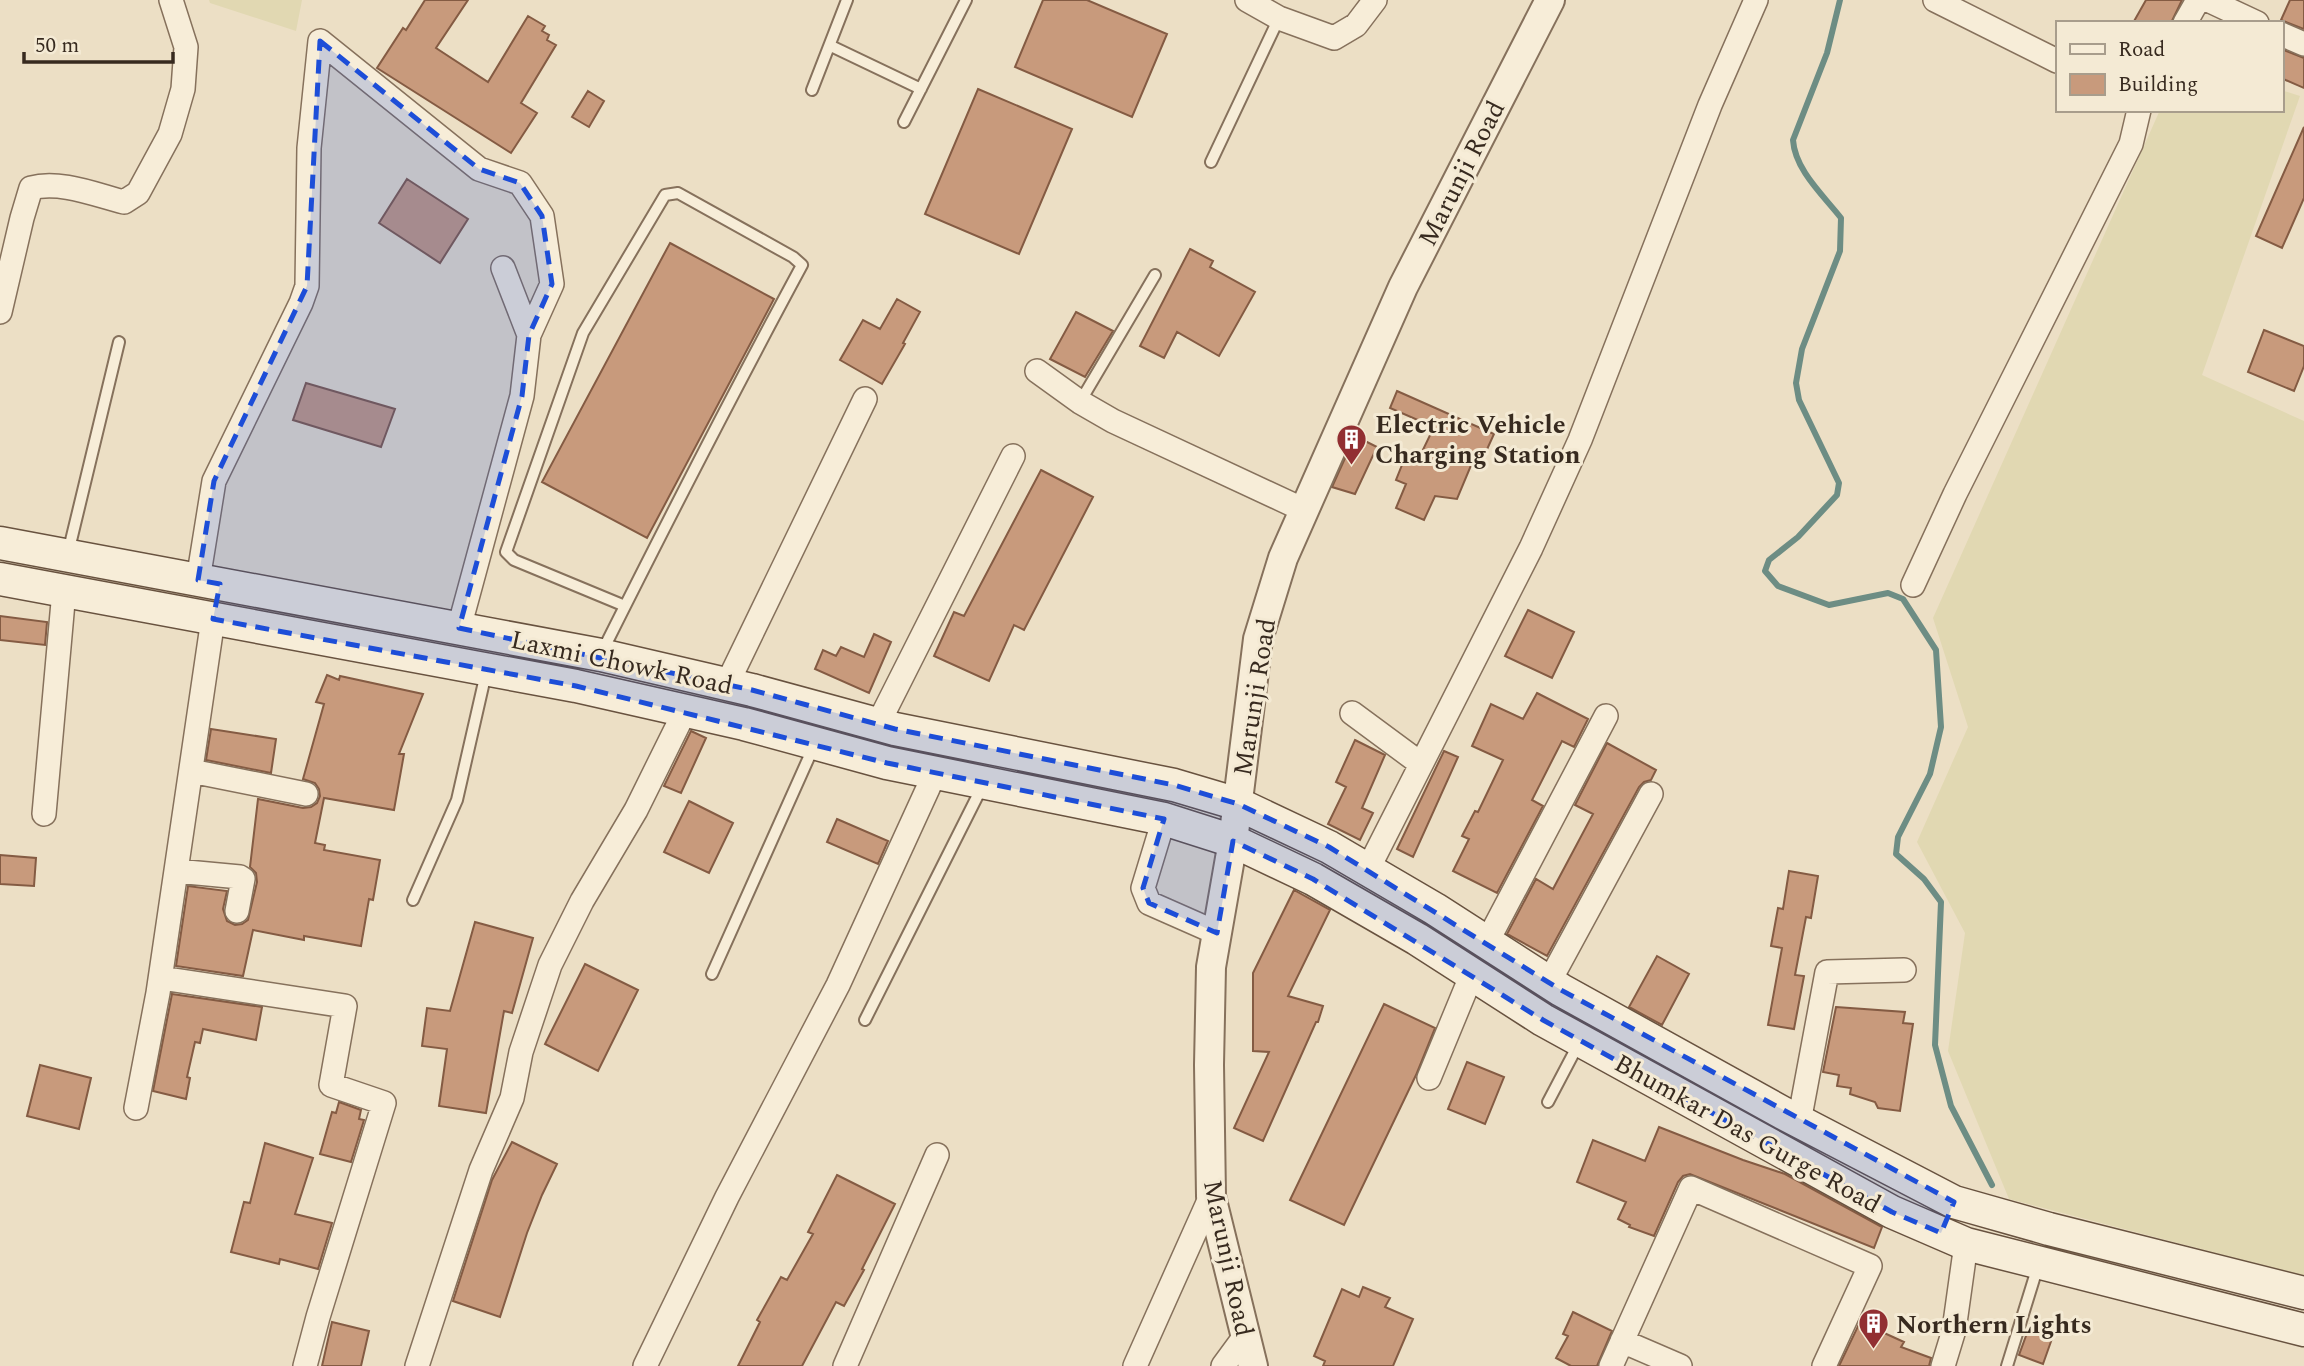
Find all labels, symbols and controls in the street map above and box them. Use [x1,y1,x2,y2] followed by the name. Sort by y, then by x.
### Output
[24,21,173,65] scale bar
[2056,21,2283,112] legend
[35,30,79,62] text: 50 m
[2118,34,2165,66] text: Road
[2118,69,2198,101] text: Building
[1408,94,1516,253] street label: Marunji Road
[1375,405,1581,475] place label: Electric Vehicle Charging Station
[1335,422,1369,466] building icon: Electric Vehicle Charging Station
[1223,616,1287,779] street label: Marunji Road
[507,620,736,706] street label: Laxmi Chowk Road
[1607,1044,1888,1224] street label: Bhumkar Das Gurge Road
[1192,1176,1264,1340] street label: Marunji Road
[1896,1305,2092,1345] place label: Northern Lights
[1856,1307,1890,1351] building icon: Northern Lights

